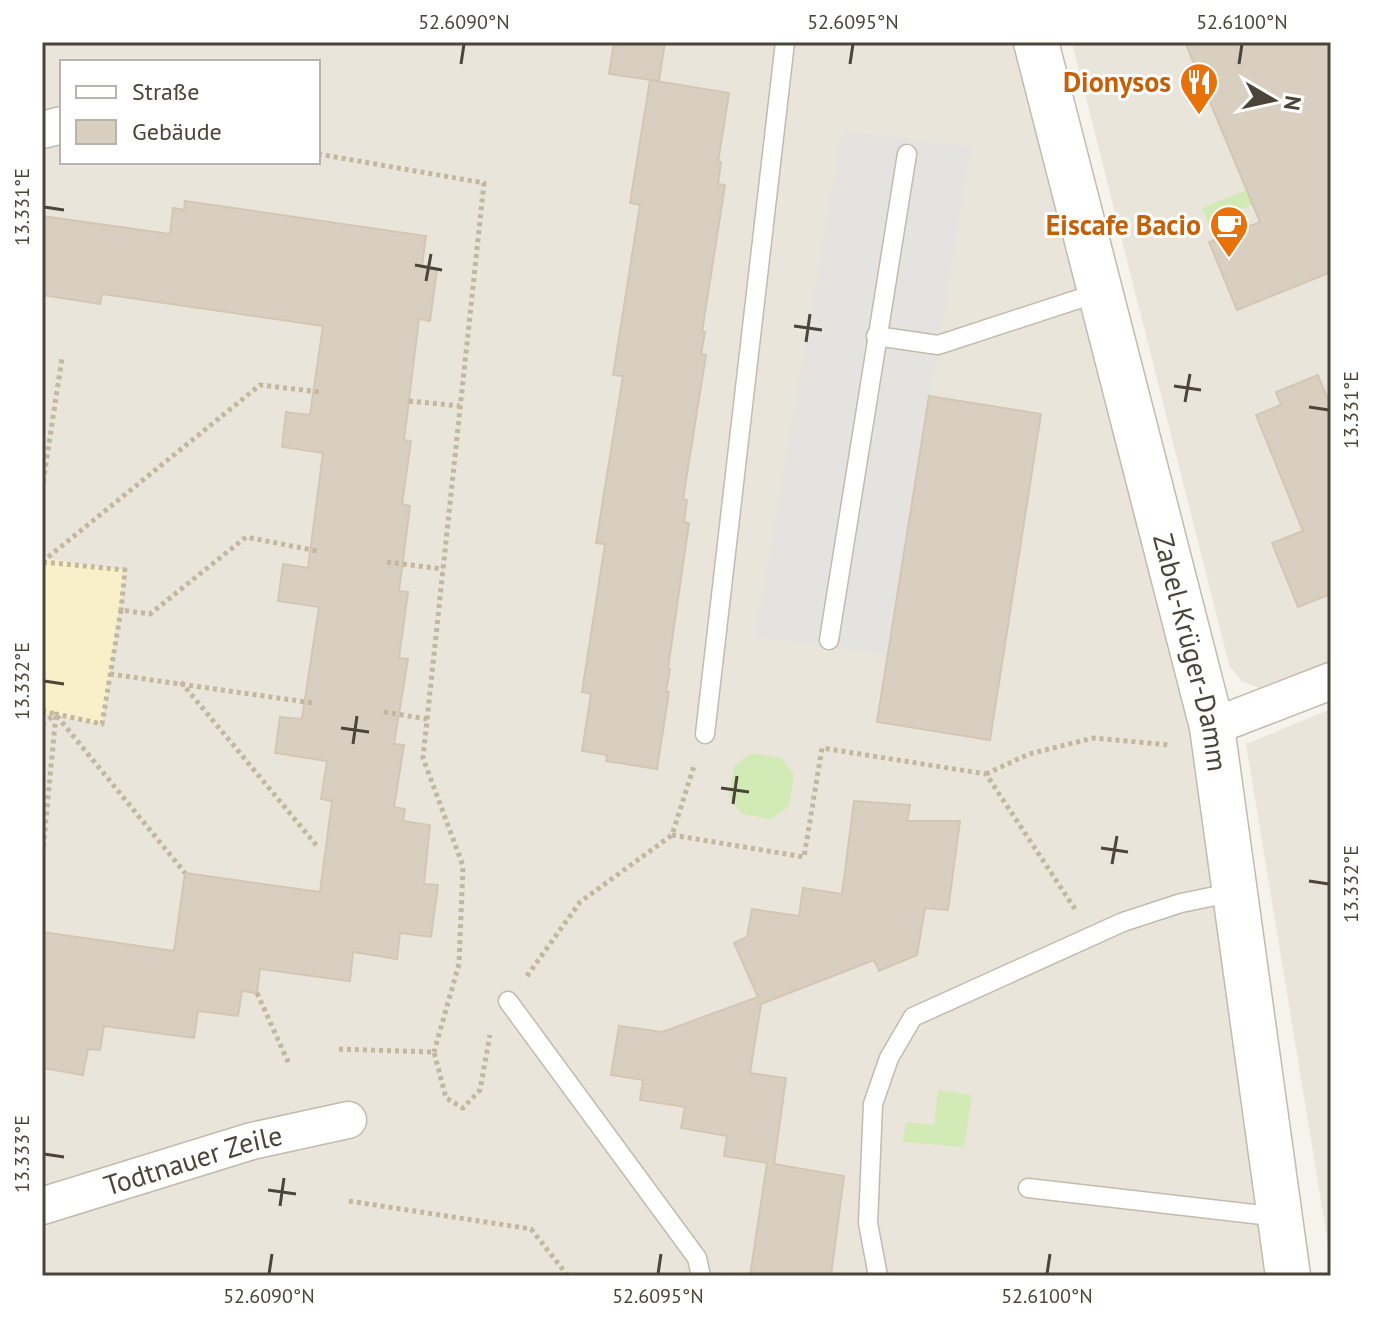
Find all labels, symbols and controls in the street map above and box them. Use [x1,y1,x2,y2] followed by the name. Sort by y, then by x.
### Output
[418,9,510,35] text: 52.6090°N
[807,9,899,35] text: 52.6095°N
[1196,9,1288,35] text: 52.6100°N
[60,60,320,164] legend
[1233,60,1313,140] north arrow
[1178,61,1220,116] restaurant icon: Dionysos
[1063,63,1171,100] place label: Dionysos
[132,76,199,107] text: Straße
[1278,94,1308,112] text: N
[132,116,222,147] text: Gebäude
[9,168,35,246] text: 13.331°E
[1208,204,1250,259] cafe icon: Eiscafe Bacio
[1046,206,1201,243] place label: Eiscafe Bacio
[1338,371,1364,449] text: 13.331°E
[1145,529,1237,774] street label: Zabel-Krüger-Damm
[9,642,35,720] text: 13.332°E
[1338,845,1364,923] text: 13.332°E
[9,1115,35,1193] text: 13.333°E
[99,1116,286,1204] street label: Todtnauer Zeile
[223,1283,315,1309] text: 52.6090°N
[612,1283,704,1309] text: 52.6095°N
[1001,1283,1093,1309] text: 52.6100°N

